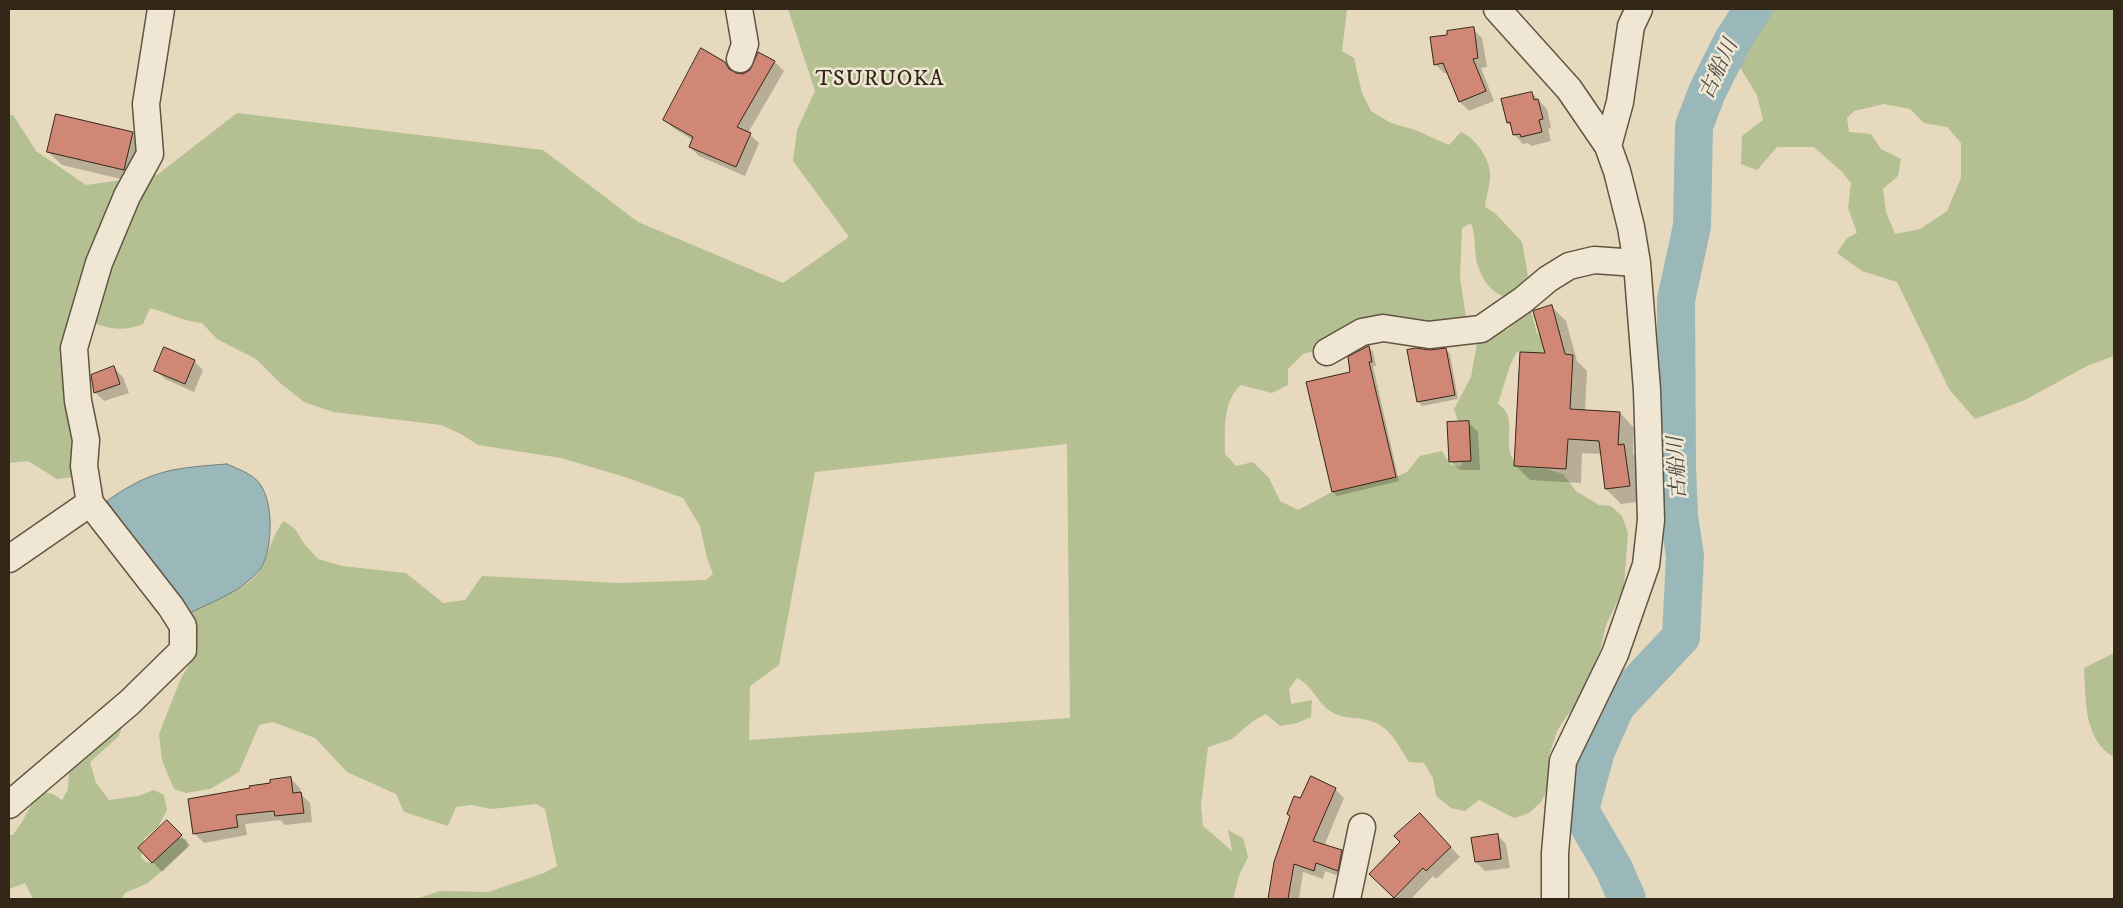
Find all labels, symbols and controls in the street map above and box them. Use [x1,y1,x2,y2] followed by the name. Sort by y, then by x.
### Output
[1695,36,1745,104] water label: 古船川
[814,67,946,93] district label: TSURUOKA
[1665,436,1693,500] water label: 古船川

